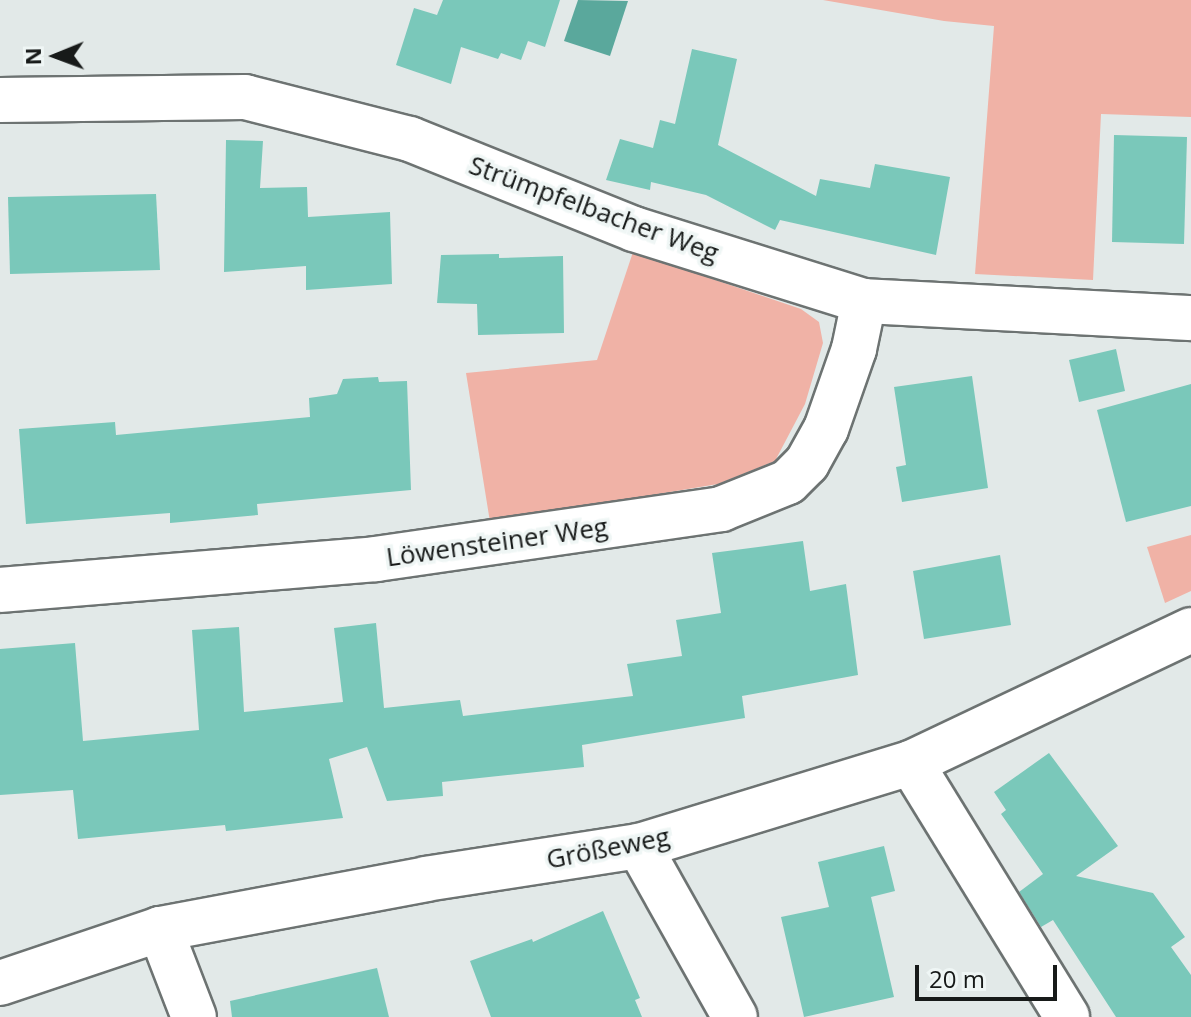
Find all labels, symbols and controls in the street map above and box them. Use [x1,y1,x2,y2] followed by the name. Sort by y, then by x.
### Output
[16,16,96,96] north arrow
[17,47,47,66] text: N
[465,149,723,269] street label: Strümpfelbacher Weg
[384,511,610,573] street label: Löwensteiner Weg
[544,821,672,875] street label: Größeweg
[919,949,1061,999] scale bar
[929,962,985,995] text: 20 m

